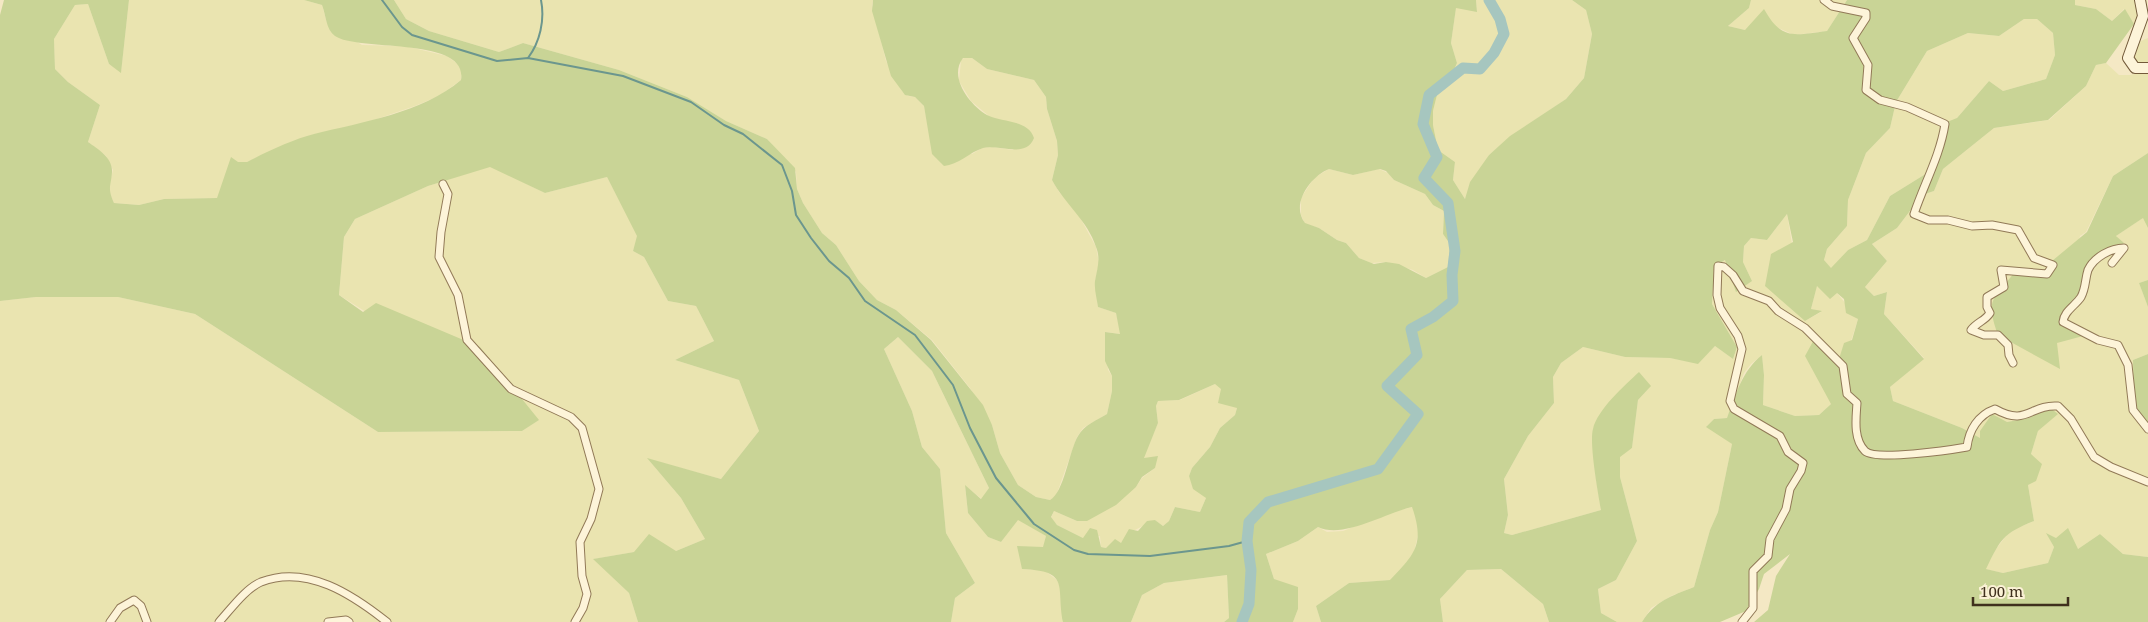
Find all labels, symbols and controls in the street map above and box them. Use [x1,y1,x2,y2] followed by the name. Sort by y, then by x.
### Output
[1973,574,2068,606] scale bar
[1980,581,2023,601] text: 100 m

